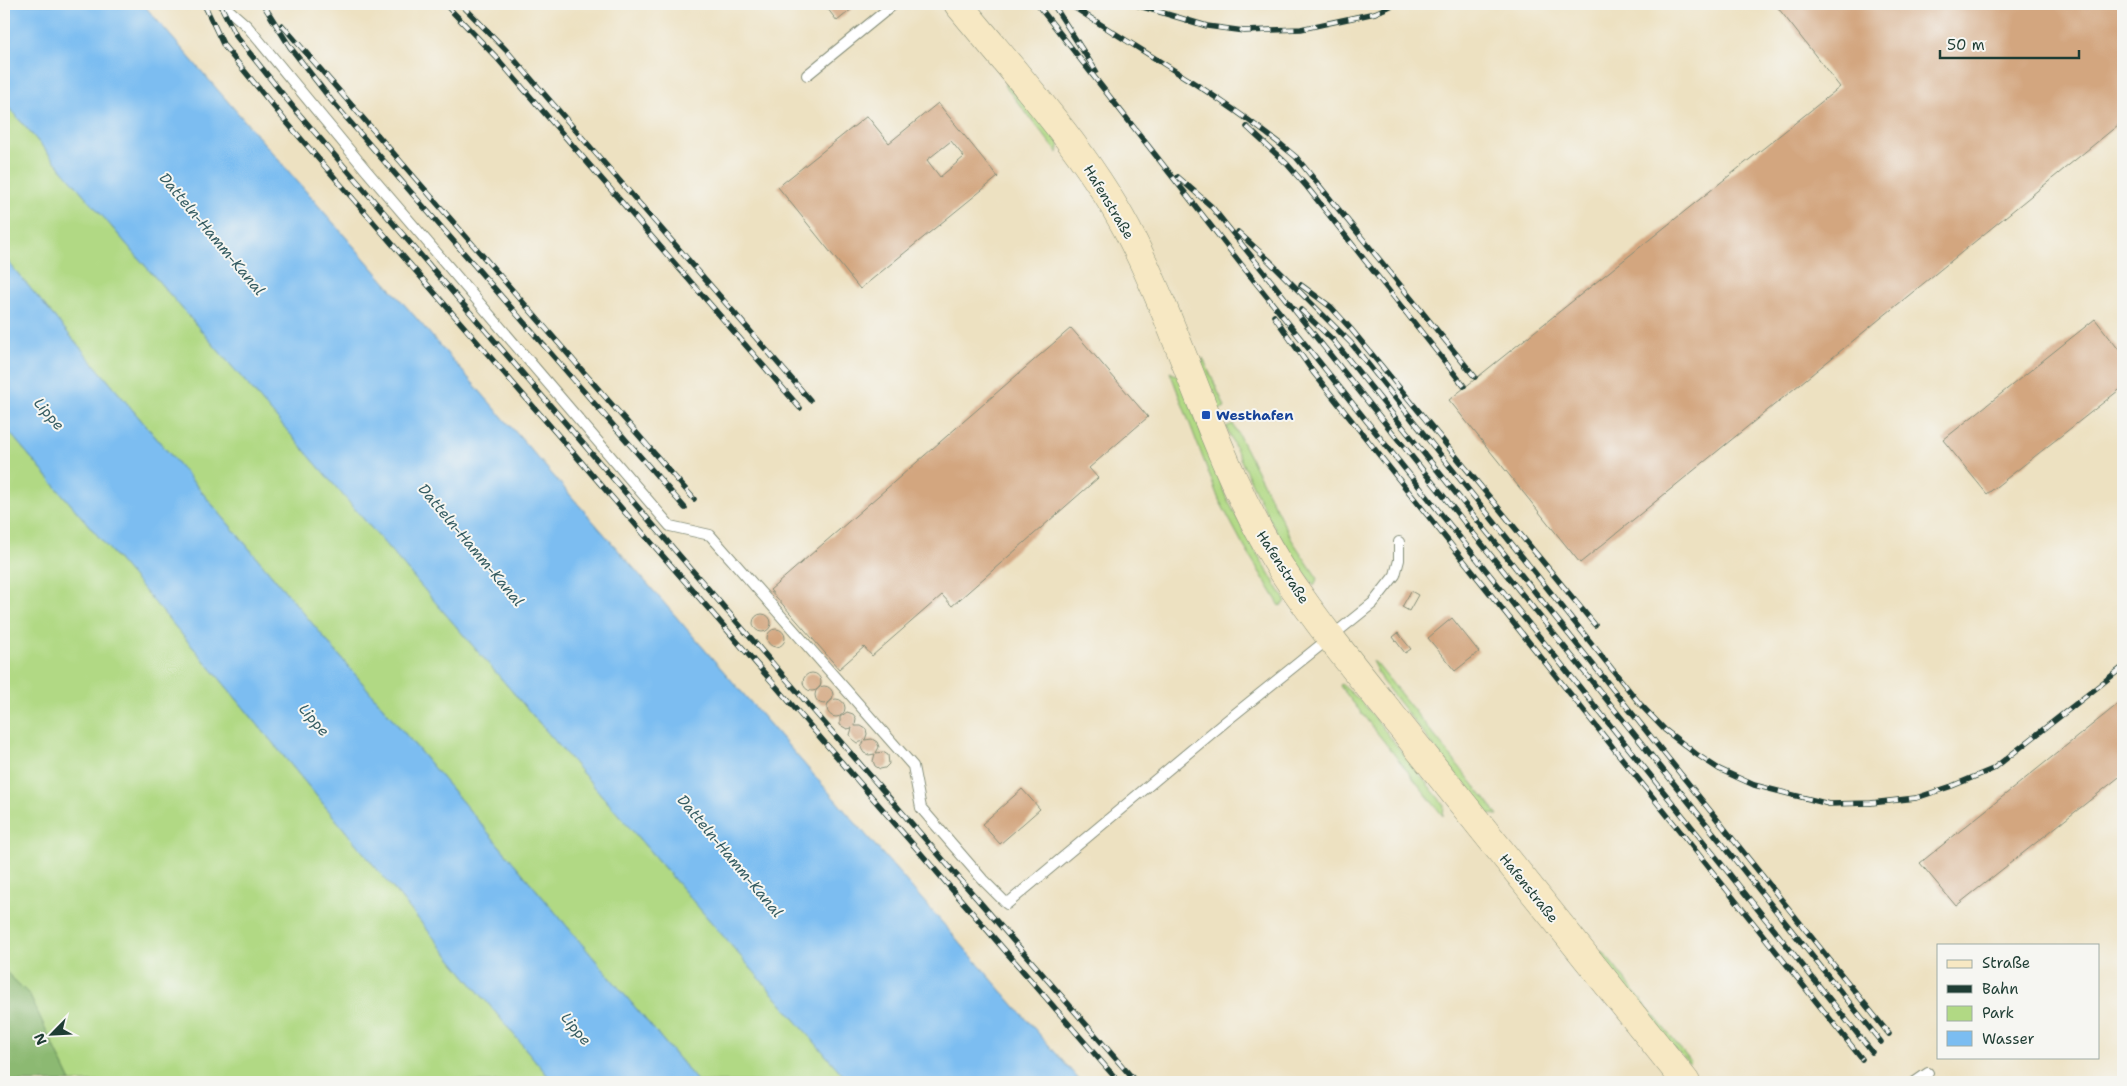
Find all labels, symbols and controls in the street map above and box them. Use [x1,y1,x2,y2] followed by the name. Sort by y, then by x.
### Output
[1940,28,2078,60] scale bar
[1947,35,1985,55] text: 50 m
[1080,162,1138,243] street label: Hafenstraße
[155,168,269,300] water label: Datteln-Hamm-Kanal
[29,393,69,435] water label: Lippe
[1216,406,1294,424] place label: Westhafen
[1200,409,1212,421] marker: Westhafen
[414,479,528,611] water label: Datteln-Hamm-Kanal
[1253,527,1313,607] street label: Hafenstraße
[294,699,334,741] water label: Lippe
[673,790,787,922] water label: Datteln-Hamm-Kanal
[1496,850,1562,926] street label: Hafenstraße
[1937,944,2100,1058] legend
[1982,953,2030,973] text: Straße
[1982,979,2018,999] text: Bahn
[1982,1003,2014,1023] text: Park
[28,1008,78,1058] north arrow
[556,1008,596,1050] water label: Lippe
[1982,1029,2035,1049] text: Wasser
[30,1031,51,1048] text: N

